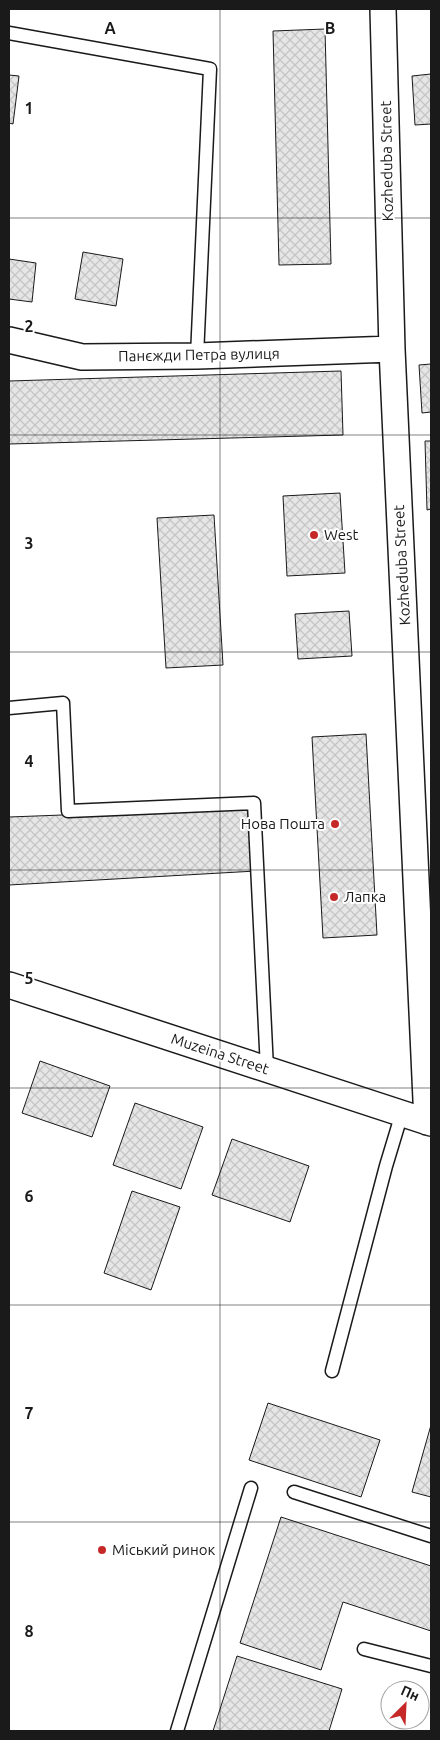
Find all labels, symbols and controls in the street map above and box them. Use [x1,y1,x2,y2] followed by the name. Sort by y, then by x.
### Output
[104,19,116,37] text: A
[325,19,335,37] text: B
[24,99,34,117] text: 1
[377,101,396,221] street label: Kozheduba Street
[24,317,34,335] text: 2
[118,345,280,364] street label: Панєжди Петра вулиця
[390,504,413,626] street label: Kozheduba Street
[324,526,358,543] place label: West
[308,529,320,541] marker: West
[24,534,34,552] text: 3
[24,752,34,770] text: 4
[241,815,325,832] place label: Нова Пошта
[329,818,341,830] marker: Нова Пошта
[344,888,386,905] place label: Лапка
[328,891,340,903] marker: Лапка
[24,969,34,987] text: 5
[169,1030,271,1077] street label: Muzeina Street
[24,1187,34,1205] text: 6
[24,1404,34,1422] text: 7
[112,1541,216,1558] place label: Міський ринок
[96,1544,108,1556] marker: Міський ринок
[24,1622,34,1640] text: 8
[380,1680,430,1730] north arrow
[399,1682,422,1704] text: Пн

